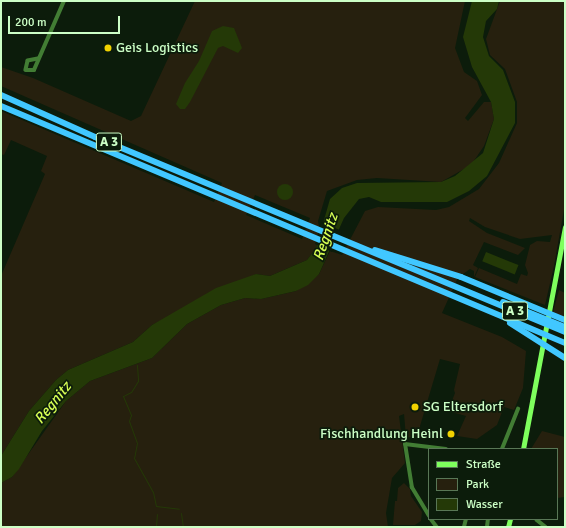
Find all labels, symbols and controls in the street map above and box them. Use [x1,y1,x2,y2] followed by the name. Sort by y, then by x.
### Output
[10,8,122,34] scale bar
[15,15,47,30] text: 200 m
[116,40,198,56] place label: Geis Logistics
[103,43,113,53] marker: Geis Logistics
[95,131,123,153] road number: A 3
[310,211,342,263] water label: Regnitz
[501,300,529,322] road number: A 3
[31,378,75,428] water label: Regnitz
[423,399,503,415] place label: SG Eltersdorf
[410,402,420,412] marker: SG Eltersdorf
[320,426,443,442] place label: Fischhandlung Heinl
[446,429,456,439] marker: Fischhandlung Heinl
[428,448,558,520] legend
[466,457,501,472] text: Straße
[466,477,489,492] text: Park
[466,497,503,512] text: Wasser

